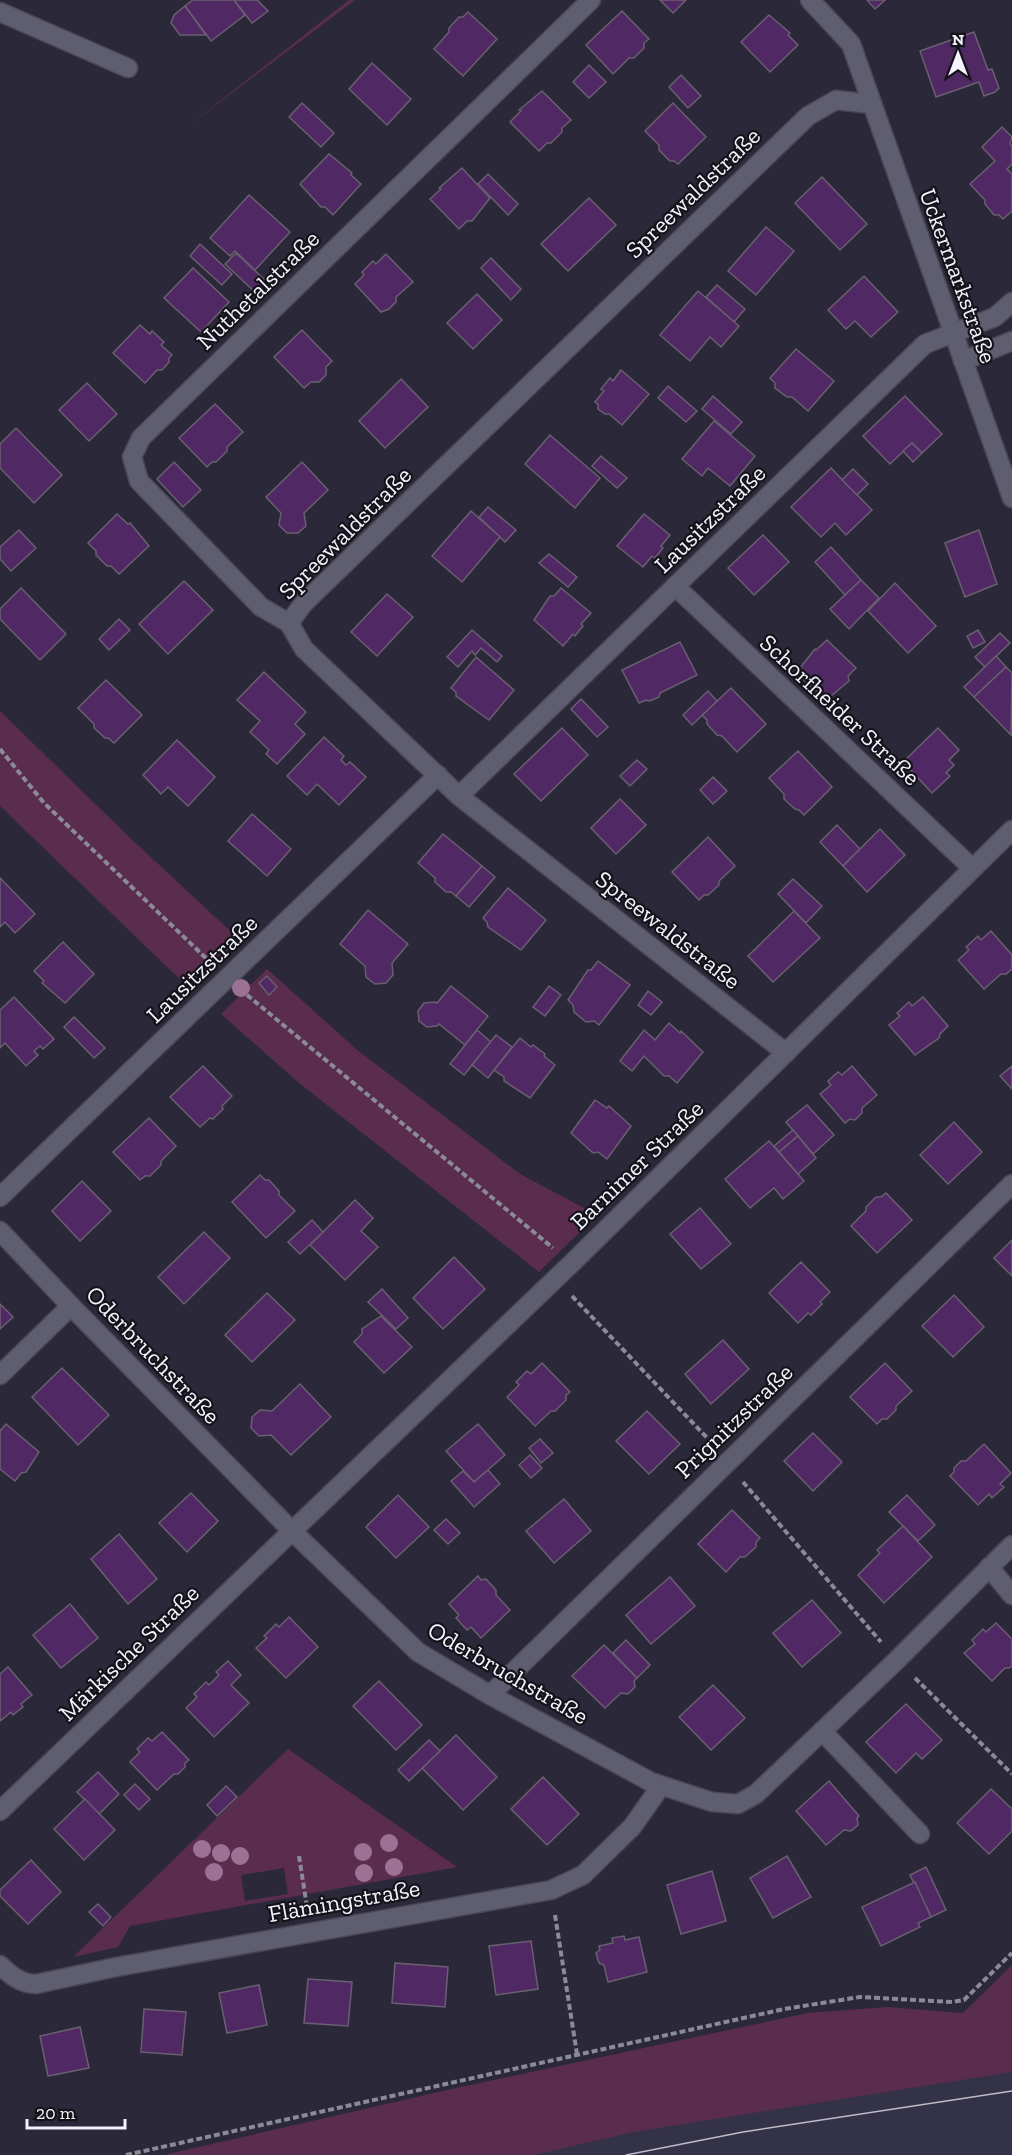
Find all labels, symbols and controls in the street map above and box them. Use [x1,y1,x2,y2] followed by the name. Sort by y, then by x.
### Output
[928,24,988,84] north arrow
[952,30,964,49] text: N
[619,121,766,264] street label: Spreewaldstraße
[913,185,1004,367] street label: Uckermarkstraße
[190,224,325,355] street label: Nuthetalstraße
[648,458,771,579] street label: Lausitzstraße
[272,460,417,605] street label: Spreewaldstraße
[754,628,926,791] street label: Schorfheider Straße
[590,864,747,995] street label: Spreewaldstraße
[140,908,263,1029] street label: Lausitzstraße
[564,1094,709,1236] street label: Barnimer Straße
[80,1280,227,1430] street label: Oderbruchstraße
[669,1357,798,1484] street label: Prignitzstraße
[52,1578,205,1727] street label: Märkische Straße
[423,1615,594,1730] street label: Oderbruchstraße
[266,1873,422,1928] street label: Flämingstraße
[27,2092,124,2130] scale bar
[36,2102,76,2124] text: 20 m

